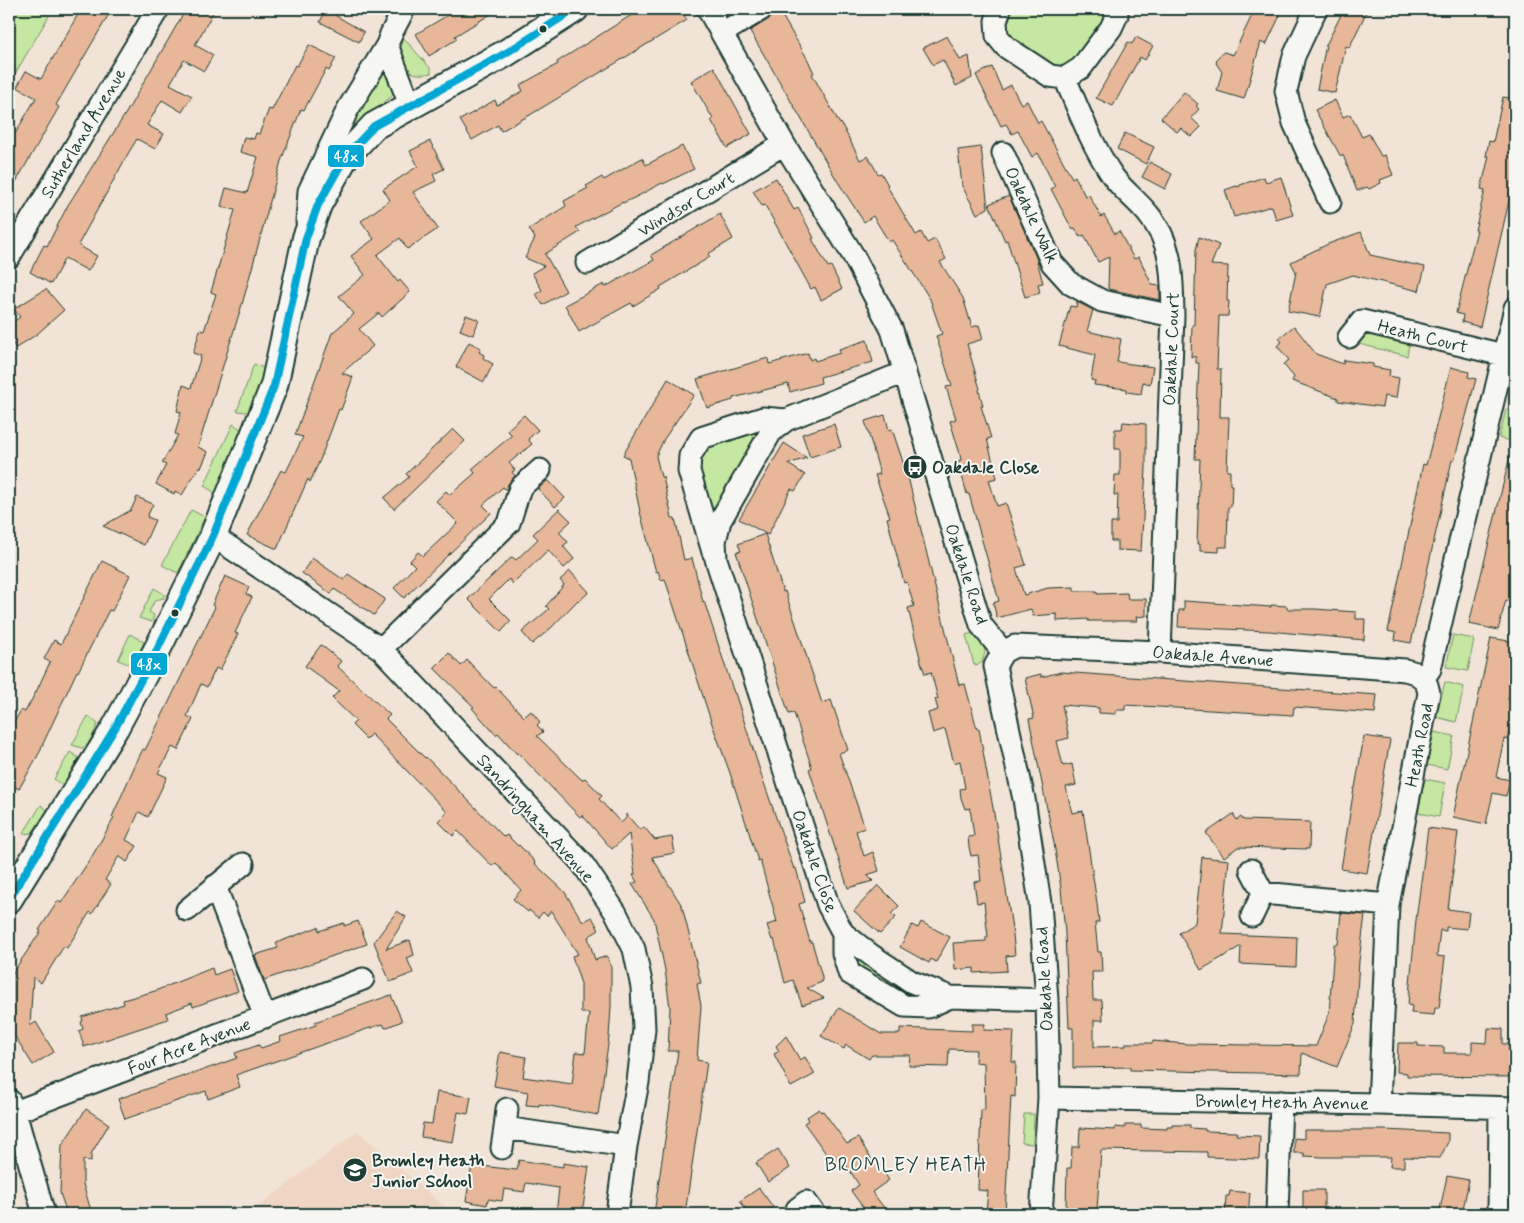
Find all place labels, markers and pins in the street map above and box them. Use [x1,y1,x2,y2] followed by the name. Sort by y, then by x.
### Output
[538,24,548,34] unlabelled marker
[902,454,928,480] bus stop icon: Oakdale Close
[932,456,1040,480] place label: Oakdale Close
[170,608,180,618] unlabelled marker
[372,1149,484,1194] place label: Bromley Heath Junior School
[342,1157,368,1183] school or university icon: Bromley Heath Junior School

